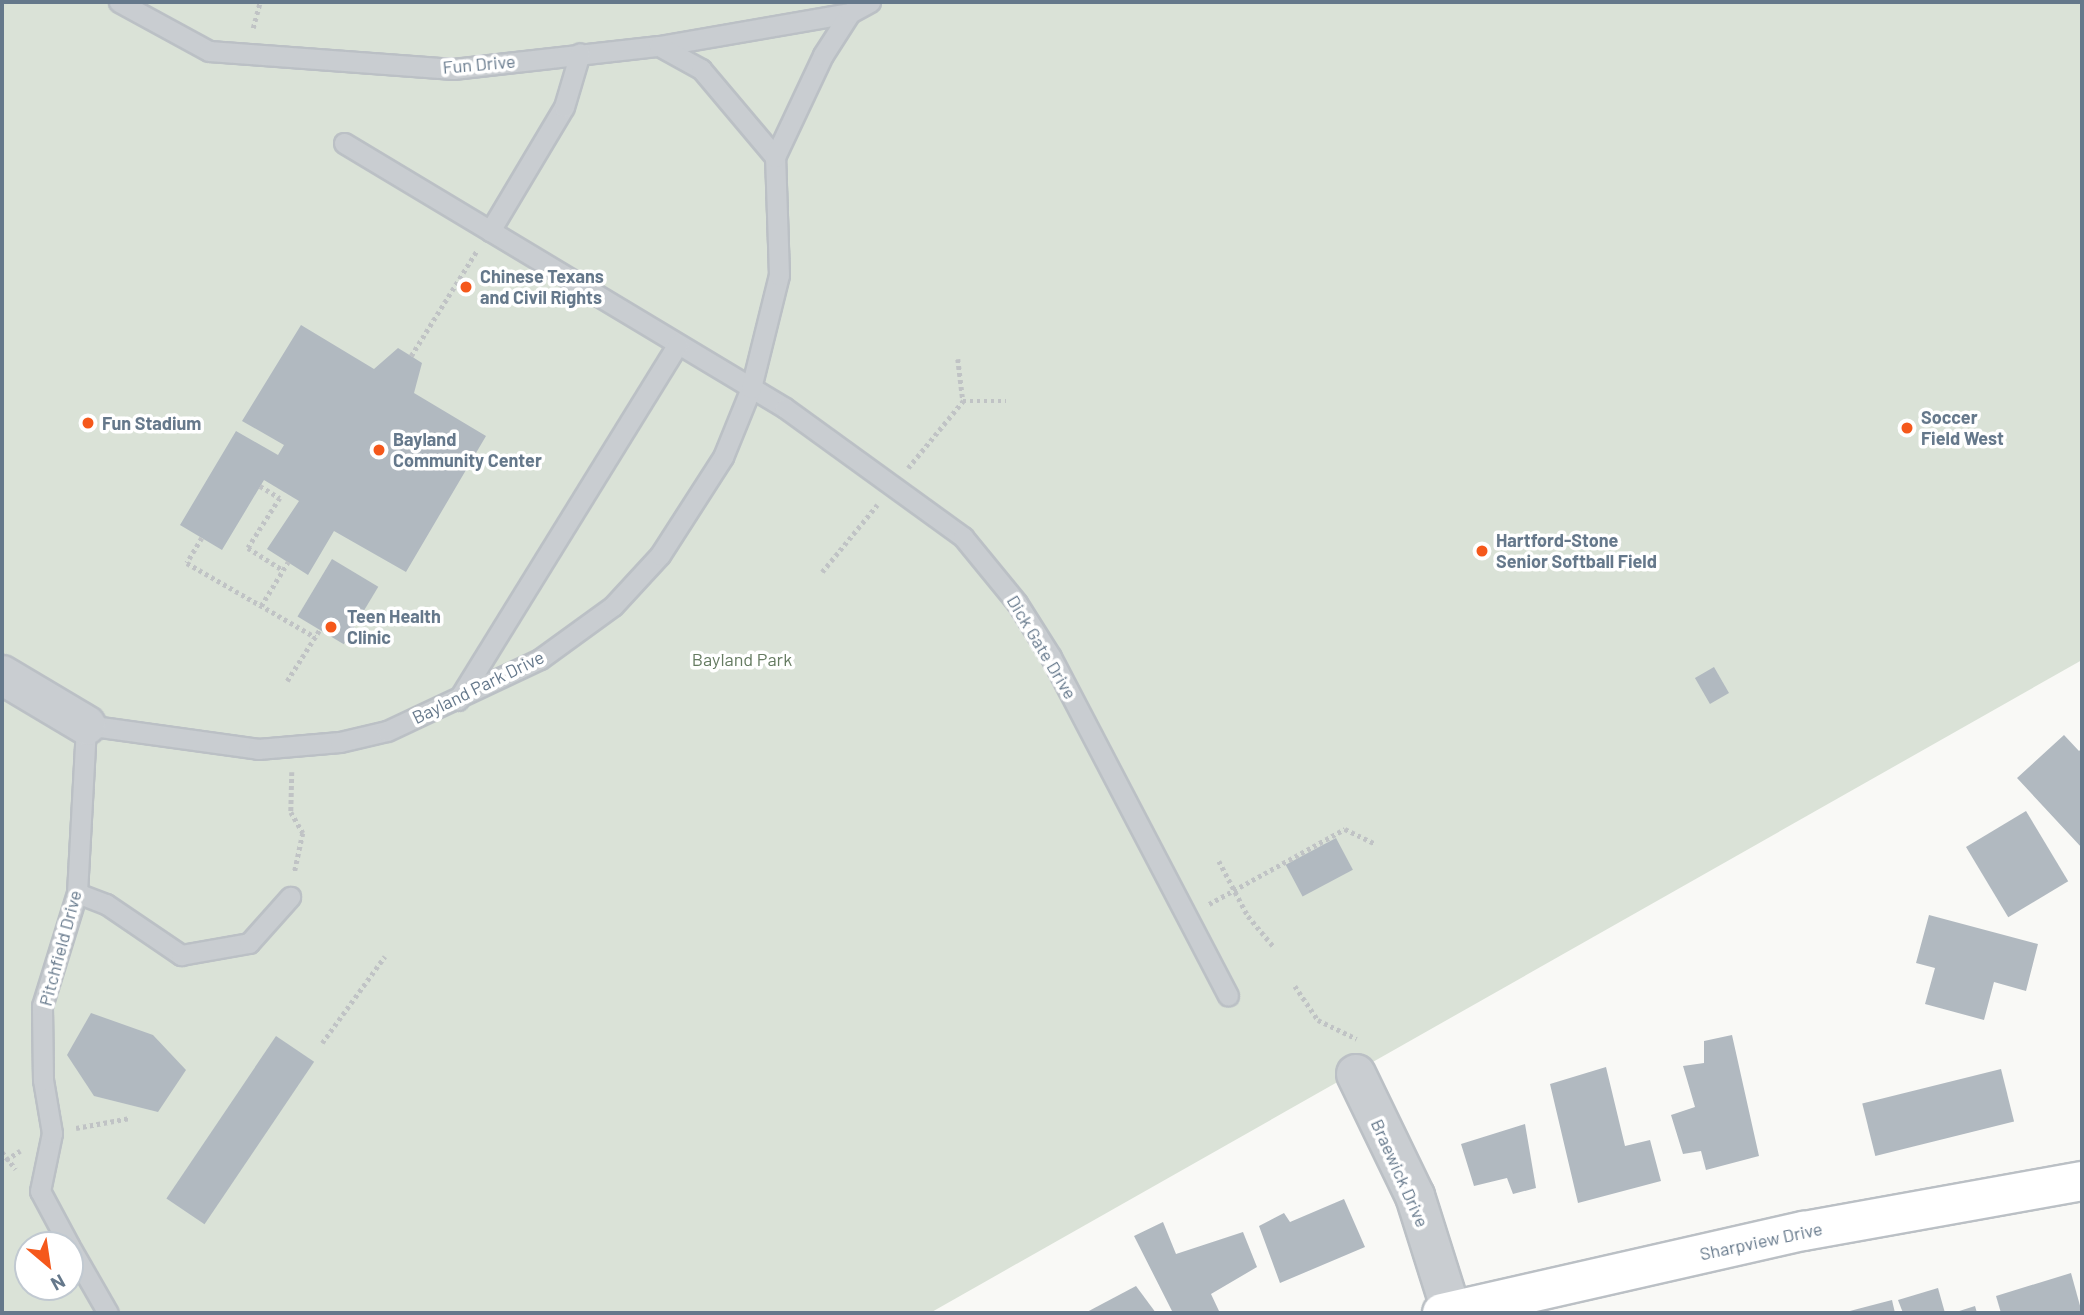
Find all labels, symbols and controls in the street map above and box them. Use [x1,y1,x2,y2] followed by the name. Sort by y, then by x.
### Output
[442,50,516,78] street label: Fun Drive
[480,266,604,308] place label: Chinese Texans and Civil Rights
[458,279,474,295] marker: Chinese Texans and Civil Rights
[1921,407,2004,450] place label: Soccer Field West
[102,412,201,434] place label: Fun Stadium
[80,415,96,431] marker: Fun Stadium
[1899,420,1915,436] marker: Soccer Field West
[393,429,542,472] place label: Bayland Community Center
[371,442,387,458] marker: Bayland Community Center
[1496,530,1657,572] place label: Hartford-Stone Senior Softball Field
[1474,543,1490,559] marker: Hartford-Stone Senior Softball Field
[1003,591,1081,703] street label: Dick Gate Drive
[347,606,441,648] place label: Teen Health Clinic
[321,617,341,637] marker: Teen Health Clinic
[409,646,547,728] street label: Bayland Park Drive
[692,648,792,670] park label: Bayland Park
[34,888,86,1008] street label: Pitchfield Drive
[1367,1116,1433,1230] street label: Braewick Drive
[1698,1217,1824,1265] street label: Sharpview Drive
[14,1231,84,1301] north arrow
[47,1270,70,1296] text: N

